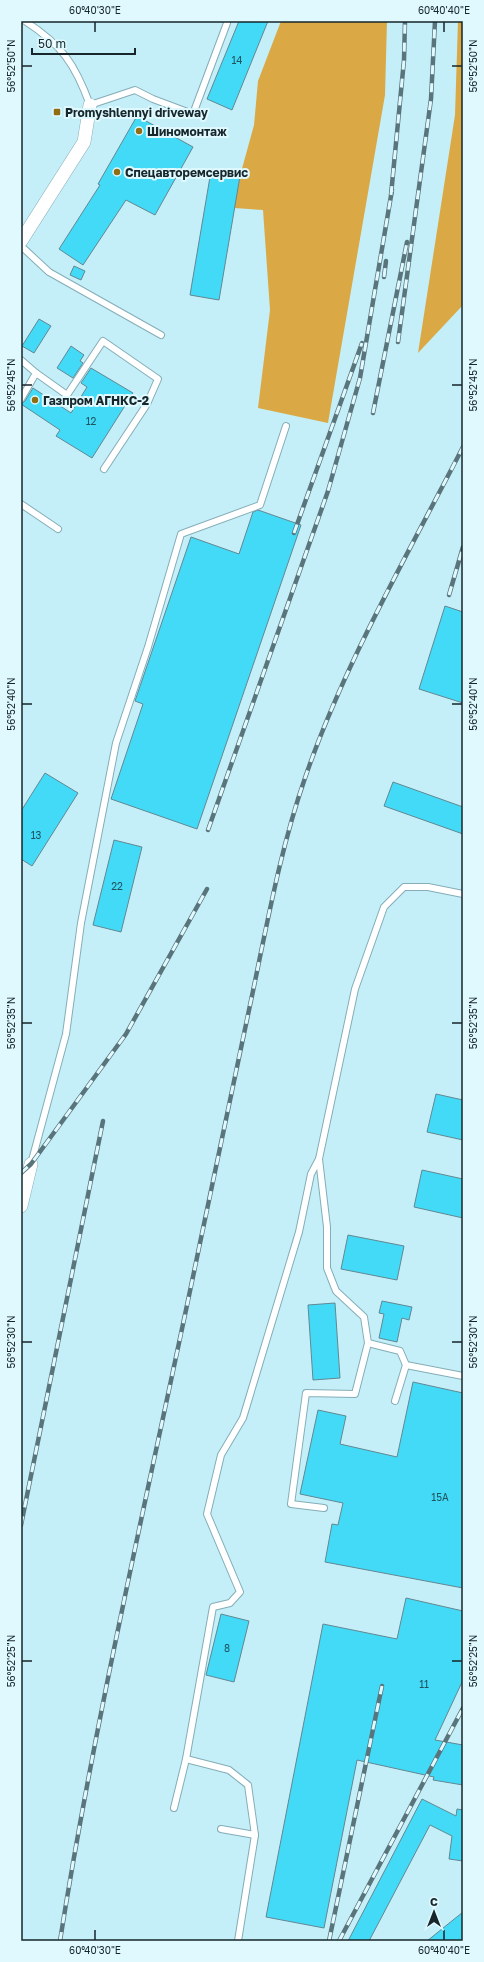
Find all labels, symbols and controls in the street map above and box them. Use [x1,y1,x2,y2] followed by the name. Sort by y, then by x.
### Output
[69,4,121,16] text: 60°40'30"E
[418,4,470,16] text: 60°40'40"E
[32,30,135,56] scale bar
[38,36,66,51] text: 50 m
[5,39,17,93] text: 56°52'50"N
[467,39,479,93] text: 56°52'50"N
[232,54,242,66] house number: 14
[65,105,209,120] place label: Promyshlennyi driveway
[52,107,62,117] marker: Promyshlennyi driveway
[147,124,227,139] place label: Шиномонтаж
[134,126,144,136] marker: Шиномонтаж
[125,165,248,180] place label: Спецавторемсервис
[112,167,122,177] marker: Спецавторемсервис
[5,359,17,411] text: 56°52'45"N
[467,359,479,411] text: 56°52'45"N
[43,393,149,408] place label: Газпром АГНКС-2
[30,395,40,405] marker: Газпром АГНКС-2
[86,415,97,427] house number: 12
[5,677,17,731] text: 56°52'40"N
[467,677,479,731] text: 56°52'40"N
[31,829,41,841] house number: 13
[111,880,123,892] house number: 22
[5,997,17,1049] text: 56°52'35"N
[467,997,479,1049] text: 56°52'35"N
[5,1315,17,1369] text: 56°52'30"N
[467,1315,479,1369] text: 56°52'30"N
[431,1491,449,1503] house number: 15А
[5,1635,17,1687] text: 56°52'25"N
[467,1635,479,1687] text: 56°52'25"N
[224,1642,230,1654] house number: 8
[419,1678,429,1690] house number: 11
[414,1892,454,1932] north arrow
[430,1895,438,1908] text: С
[69,1944,121,1956] text: 60°40'30"E
[418,1944,470,1956] text: 60°40'40"E

